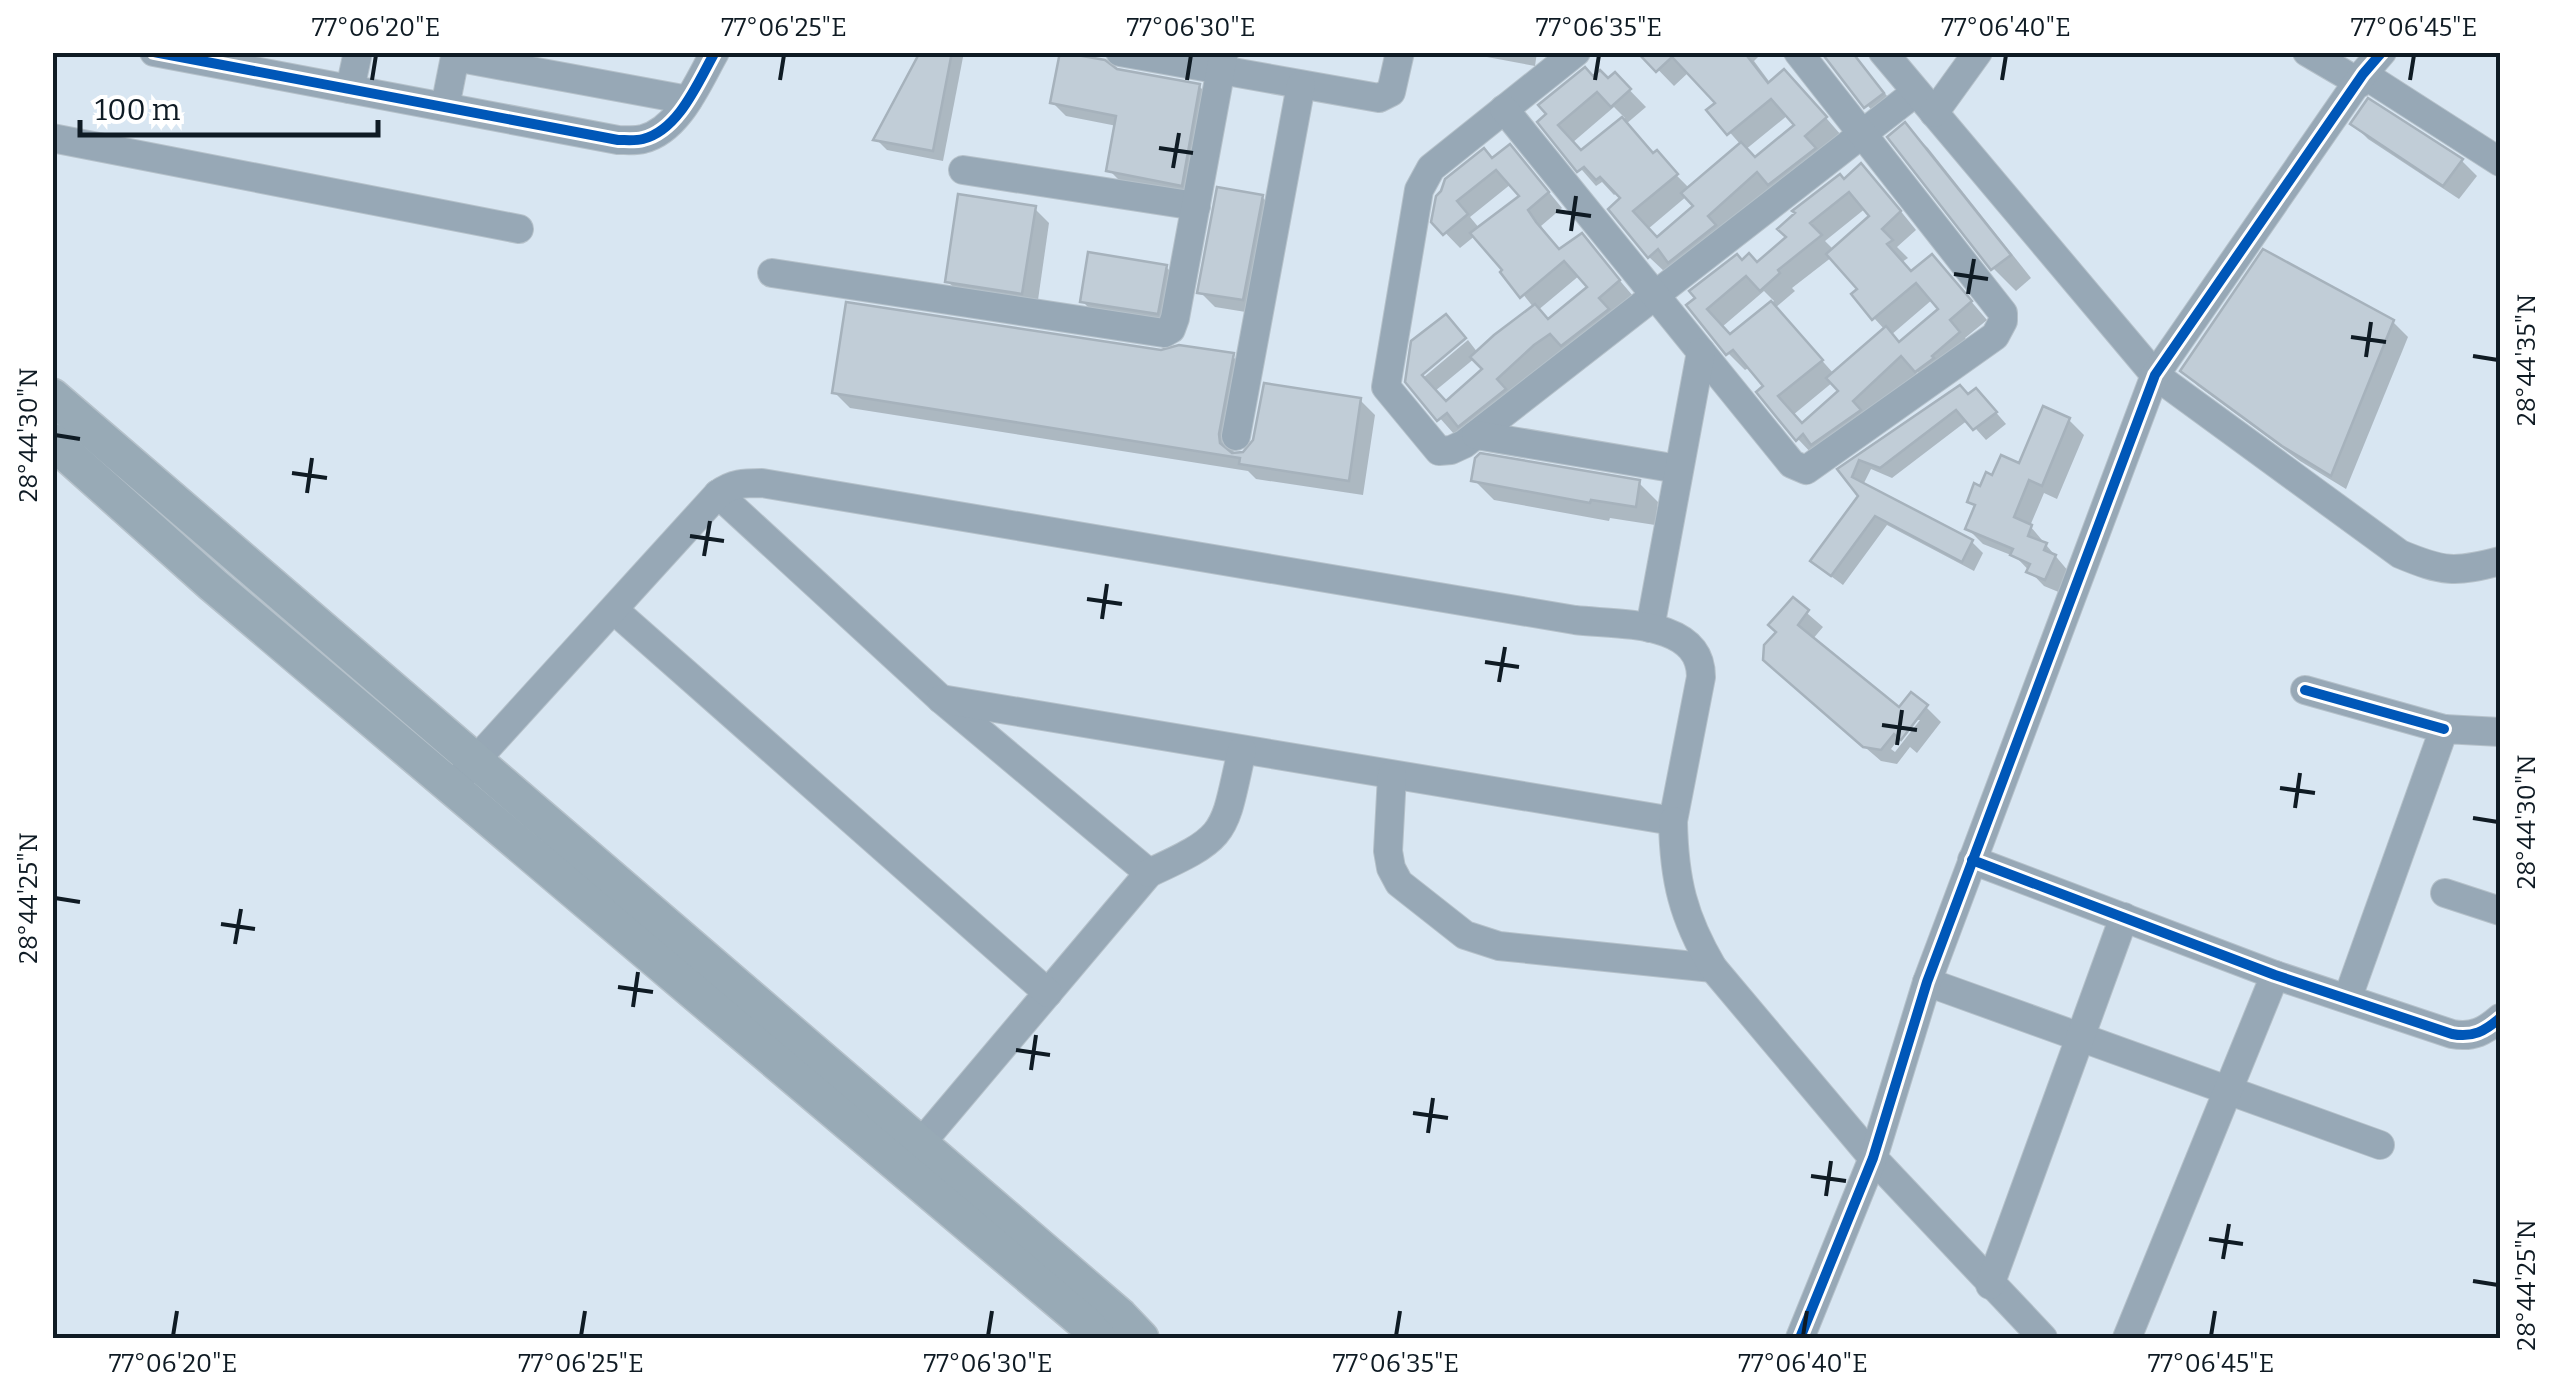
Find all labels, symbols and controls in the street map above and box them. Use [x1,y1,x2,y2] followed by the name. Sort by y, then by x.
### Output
[312,13,440,43] text: 77°06'20"E
[721,13,847,43] text: 77°06'25"E
[1127,13,1255,43] text: 77°06'30"E
[1536,13,1662,43] text: 77°06'35"E
[1941,13,2071,43] text: 77°06'40"E
[2351,13,2477,43] text: 77°06'45"E
[80,75,378,137] scale bar
[95,92,181,128] text: 100 m
[2512,294,2542,426] text: 28°44'35"N
[14,368,44,502] text: 28°44'30"N
[2512,755,2542,889] text: 28°44'30"N
[14,832,44,964] text: 28°44'25"N
[2512,1219,2542,1351] text: 28°44'25"N
[109,1349,237,1379] text: 77°06'20"E
[518,1349,644,1379] text: 77°06'25"E
[924,1349,1052,1379] text: 77°06'30"E
[1333,1349,1459,1379] text: 77°06'35"E
[1738,1349,1868,1379] text: 77°06'40"E
[2148,1349,2274,1379] text: 77°06'45"E

